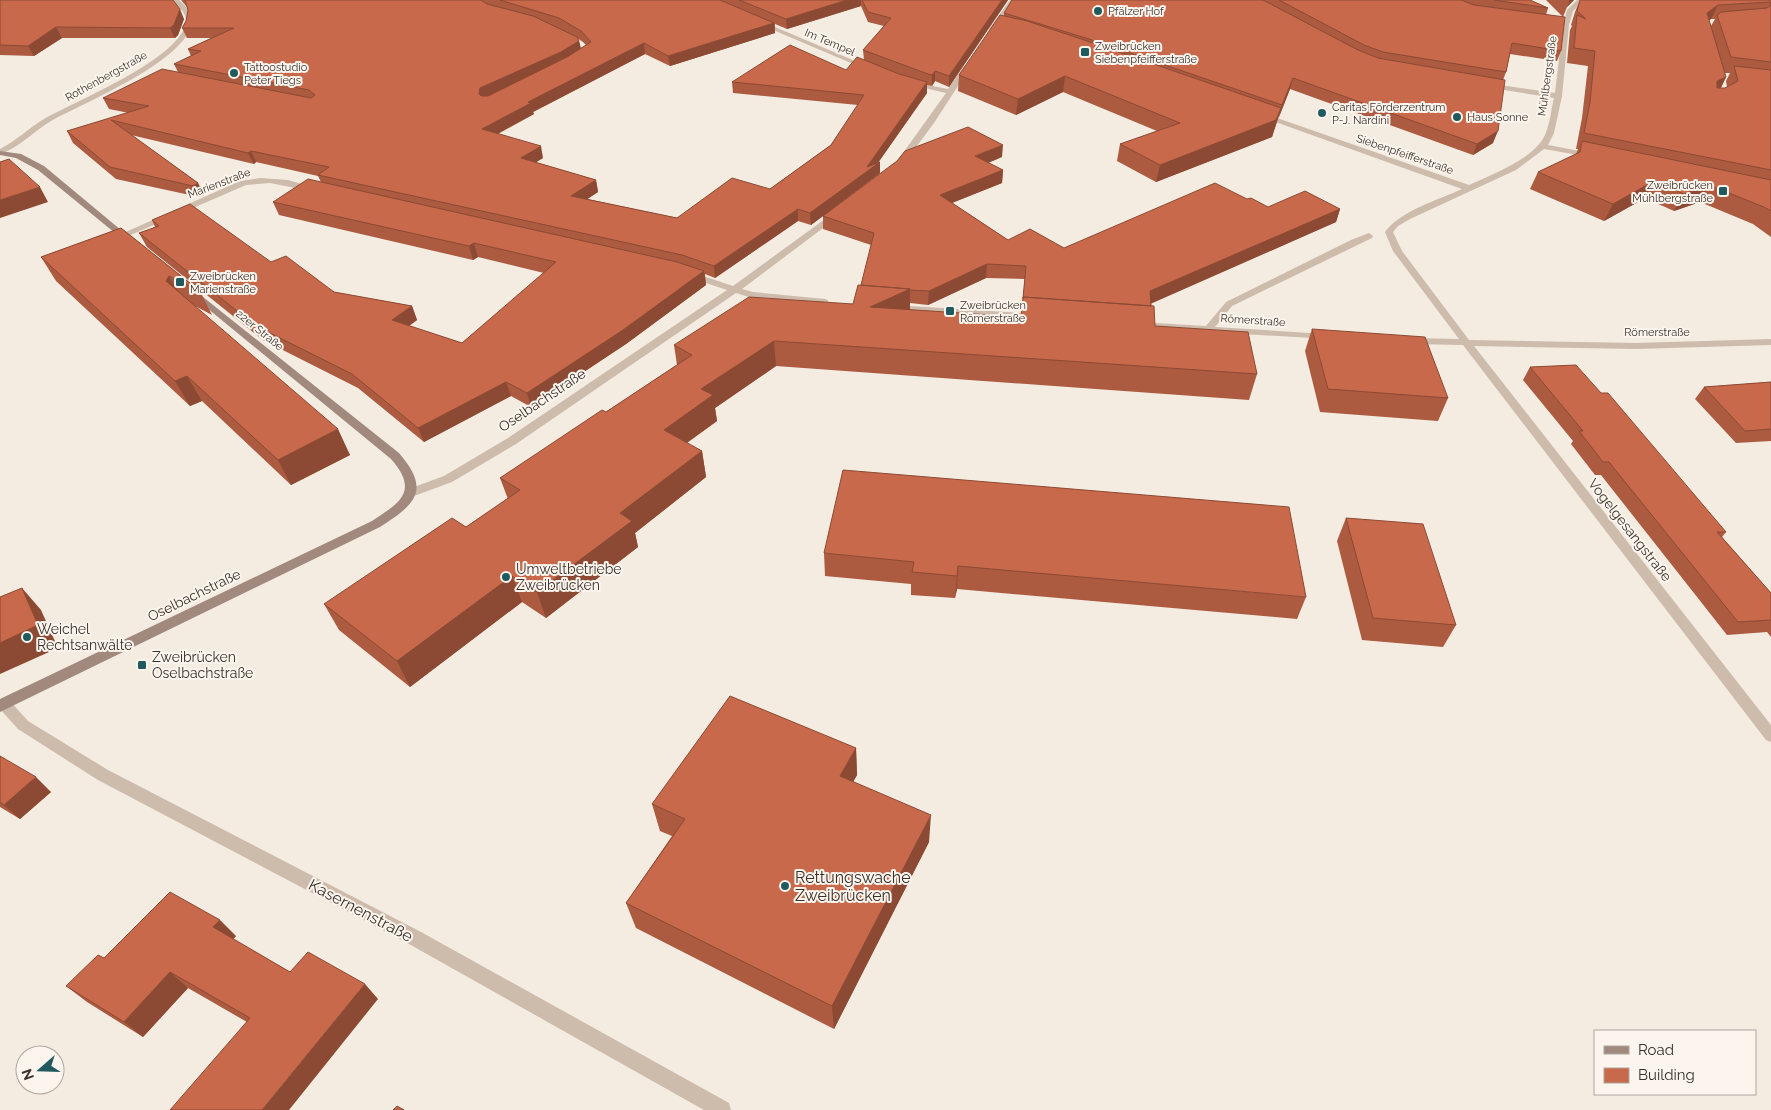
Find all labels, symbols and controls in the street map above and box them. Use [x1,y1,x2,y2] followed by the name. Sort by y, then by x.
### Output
[1092,5,1104,17] marker: Pfälzer Hof
[1108,5,1164,18] place label: Pfälzer Hof
[803,26,857,59] street label: Im Tempel
[1535,35,1560,117] street label: Mühlbergstraße
[1095,40,1198,66] place label: Zweibrücken Siebenpfeifferstraße
[1079,46,1091,58] marker: Zweibrücken Siebenpfeifferstraße
[63,48,150,104] street label: Rothenbergstraße
[244,61,308,87] place label: Tattoostudio Peter Tiegs
[228,67,240,79] marker: Tattoostudio Peter Tiegs
[1332,101,1445,127] place label: Caritas Förderzentrum P-J. Nardini
[1316,107,1328,119] marker: Caritas Förderzentrum P-J. Nardini
[1451,111,1463,123] marker: Haus Sonne
[1467,111,1529,124] place label: Haus Sonne
[1354,132,1456,177] street label: Siebenpfeifferstraße
[186,165,253,201] street label: Marienstraße
[1632,179,1714,205] place label: Zweibrücken Mühlbergstraße
[1717,185,1729,197] marker: Zweibrücken Mühlbergstraße
[190,270,257,296] place label: Zweibrücken Marienstraße
[174,276,186,288] marker: Zweibrücken Marienstraße
[960,299,1026,325] place label: Zweibrücken Römerstraße
[944,305,956,317] marker: Zweibrücken Römerstraße
[233,307,286,354] street label: 22er Straße
[1220,312,1287,329] street label: Römerstraße
[1624,326,1690,339] street label: Römerstraße
[496,365,588,435] street label: Oselbachstraße
[1585,476,1675,584] street label: Vogelgesangstraße
[516,561,622,593] place label: Umweltbetriebe Zweibrücken
[145,566,243,624] street label: Oselbachstraße
[500,571,512,583] marker: Umweltbetriebe Zweibrücken
[37,621,132,653] place label: Weichel Rechtsanwälte
[21,631,33,643] marker: Weichel Rechtsanwälte
[152,649,253,681] place label: Zweibrücken Oselbachstraße
[136,659,148,671] marker: Zweibrücken Oselbachstraße
[795,868,911,905] place label: Rettungswache Zweibrücken
[305,875,416,946] street label: Kasernenstraße
[779,880,791,892] marker: Rettungswache Zweibrücken
[1594,1030,1756,1095] legend
[1638,1041,1674,1059] text: Road
[15,1045,65,1095] north arrow
[1638,1066,1695,1084] text: Building
[18,1067,37,1082] text: N

